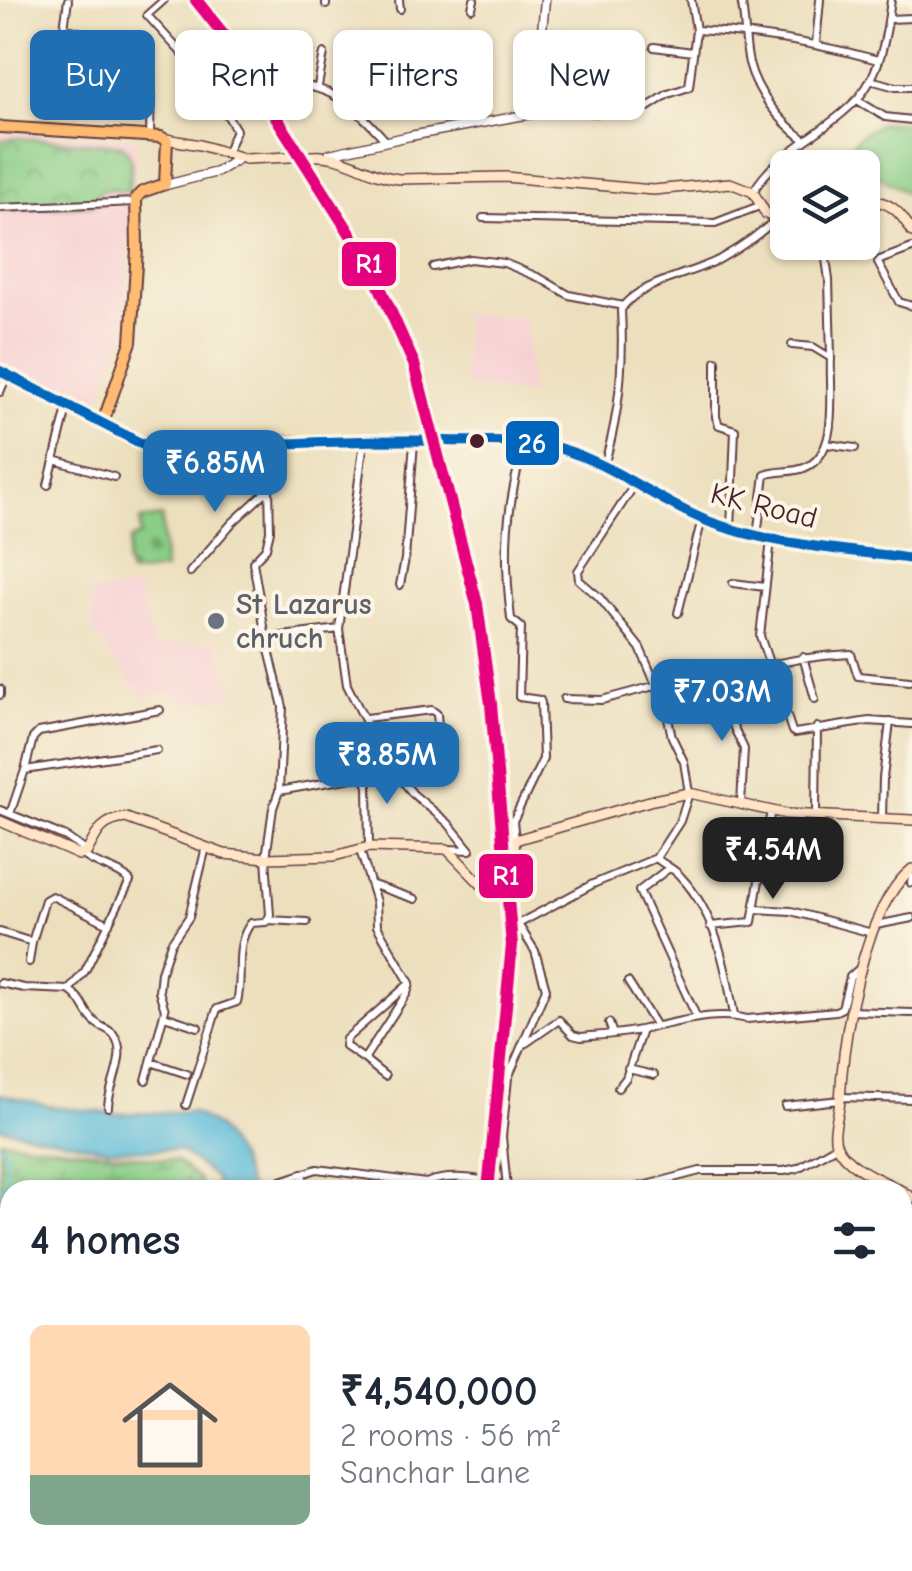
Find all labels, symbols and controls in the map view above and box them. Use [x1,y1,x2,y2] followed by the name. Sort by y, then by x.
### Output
[30,30,155,120] chip: Buy
[175,30,313,120] chip: Rent
[333,30,493,120] chip: Filters
[513,30,645,120] chip: New
[770,150,880,260] map controls
[770,150,880,260] button: layers
[340,240,398,288] line badge: R1
[355,248,383,280] text: R1
[504,419,561,467] line badge: 26
[518,428,546,460] text: 26
[134,430,296,515] pin: ₹6.85M
[467,431,487,451] unlabelled marker
[165,444,265,481] text: ₹6.85M
[707,476,821,536] street label: KK Road
[236,587,371,656] place label: St Lazarus chruch
[205,610,227,632] marker: St Lazarus chruch
[641,659,803,744] pin: ₹7.03M
[673,673,771,710] text: ₹7.03M
[306,722,468,807] pin: ₹8.85M
[337,736,437,773] text: ₹8.85M
[692,817,854,902] pin: ₹4.54M
[725,831,821,868] text: ₹4.54M
[477,852,535,900] line badge: R1
[492,860,520,892] text: R1
[827,1213,882,1268] icon: filters
[30,1216,180,1265] text: 4 homes
[110,1365,230,1485] icon: home
[340,1367,538,1416] text: ₹4,540,000
[340,1417,560,1454] text: 2 rooms · 56 m²
[340,1454,530,1491] text: Sanchar Lane

